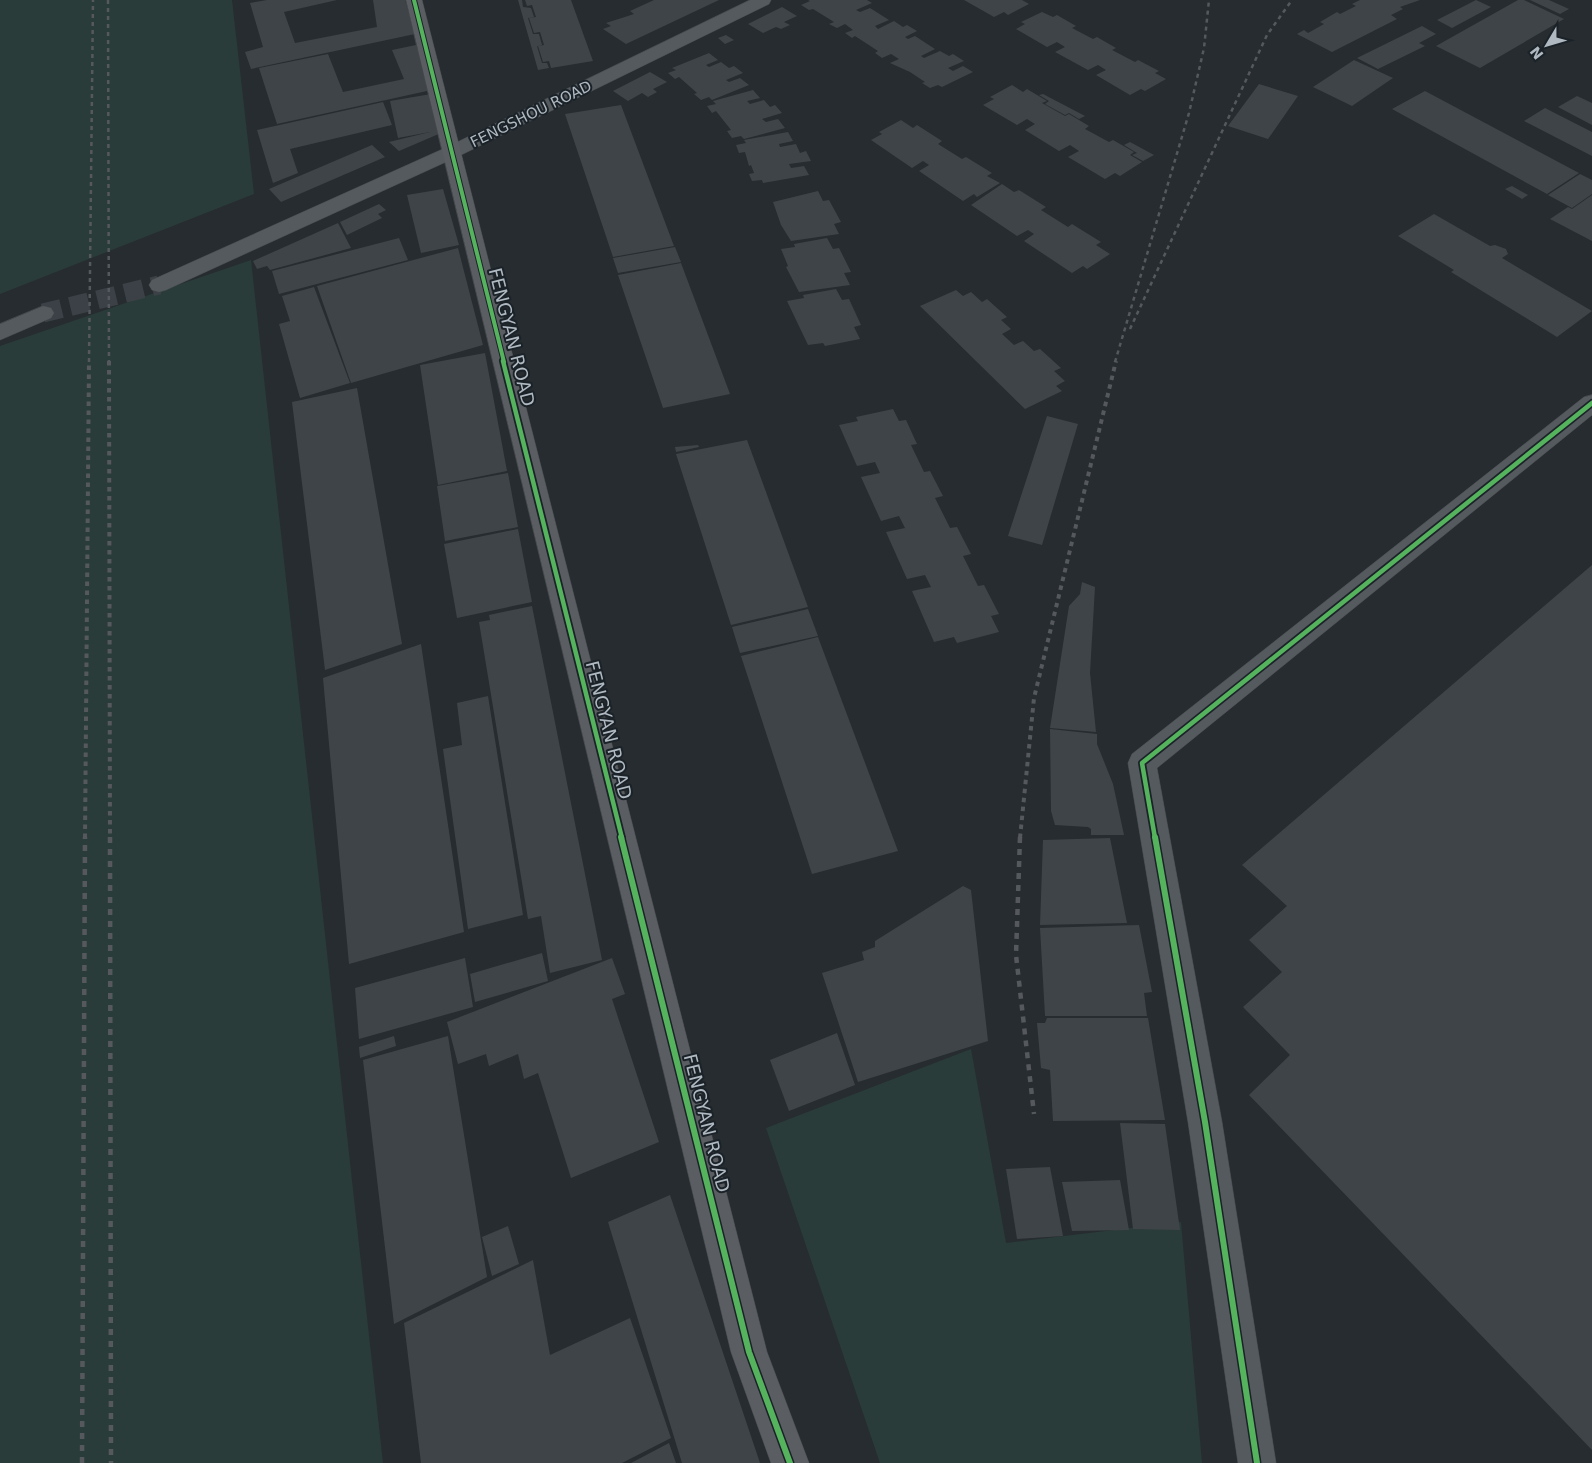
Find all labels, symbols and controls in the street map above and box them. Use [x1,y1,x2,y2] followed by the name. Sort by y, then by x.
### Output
[1522,20,1572,70] north arrow
[1527,43,1547,63] text: N
[467,77,595,151] street label: FENGSHOU ROAD
[485,266,539,408] street label: FENGYAN ROAD
[582,659,636,801] street label: FENGYAN ROAD
[680,1052,734,1194] street label: FENGYAN ROAD

